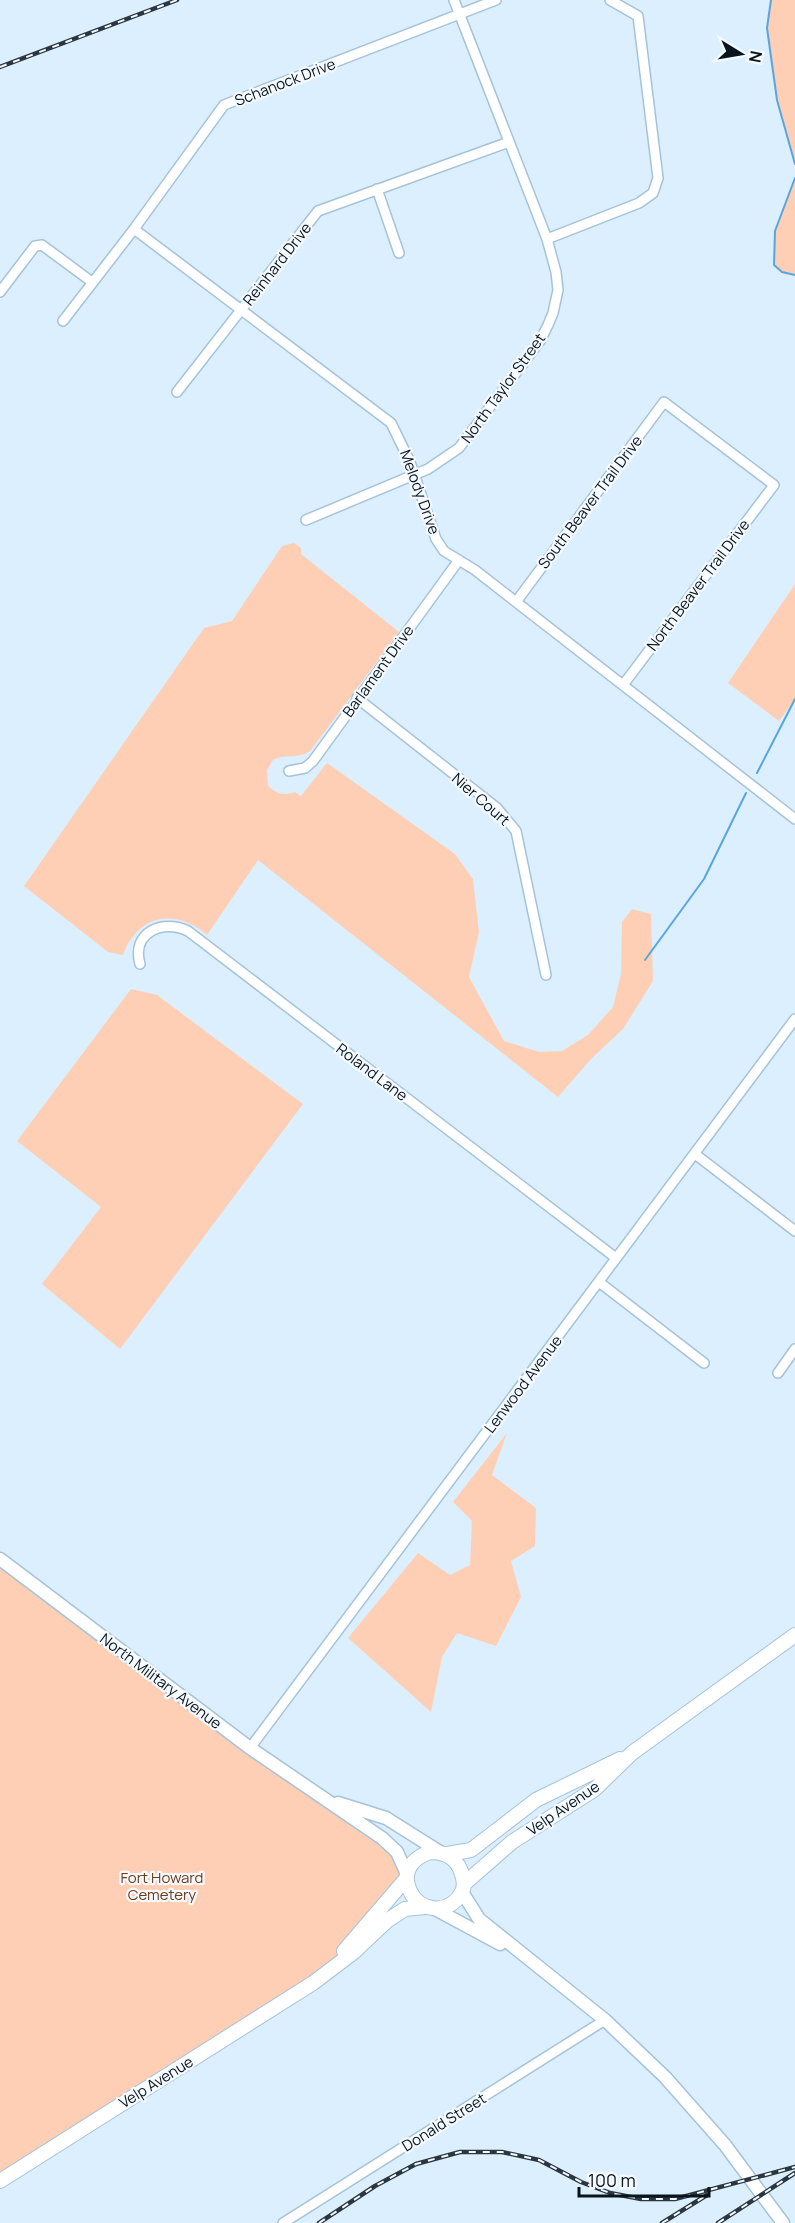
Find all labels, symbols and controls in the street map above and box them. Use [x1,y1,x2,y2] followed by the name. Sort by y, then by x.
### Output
[711,24,771,84] north arrow
[744,49,768,65] text: N
[232,53,339,111] street label: Schanock Drive
[238,218,316,310] street label: Reinhard Drive
[456,329,550,447] street label: North Taylor Street
[533,431,647,573] street label: South Beaver Trail Drive
[395,447,445,537] street label: Melody Drive
[642,515,755,655] street label: North Beaver Trail Drive
[337,621,419,721] street label: Barlament Drive
[447,768,515,830] street label: Nier Court
[332,1038,412,1106] street label: Roland Lane
[479,1331,567,1437] street label: Lenwood Avenue
[96,1628,226,1734] street label: North Military Avenue
[522,1776,604,1840] street label: Velp Avenue
[121,1867,204,1905] park label: Fort Howard Cemetery
[115,2051,197,2113] street label: Velp Avenue
[398,2088,490,2156] street label: Donald Street
[579,2160,710,2198] scale bar
[588,2168,636,2192] text: 100 m

